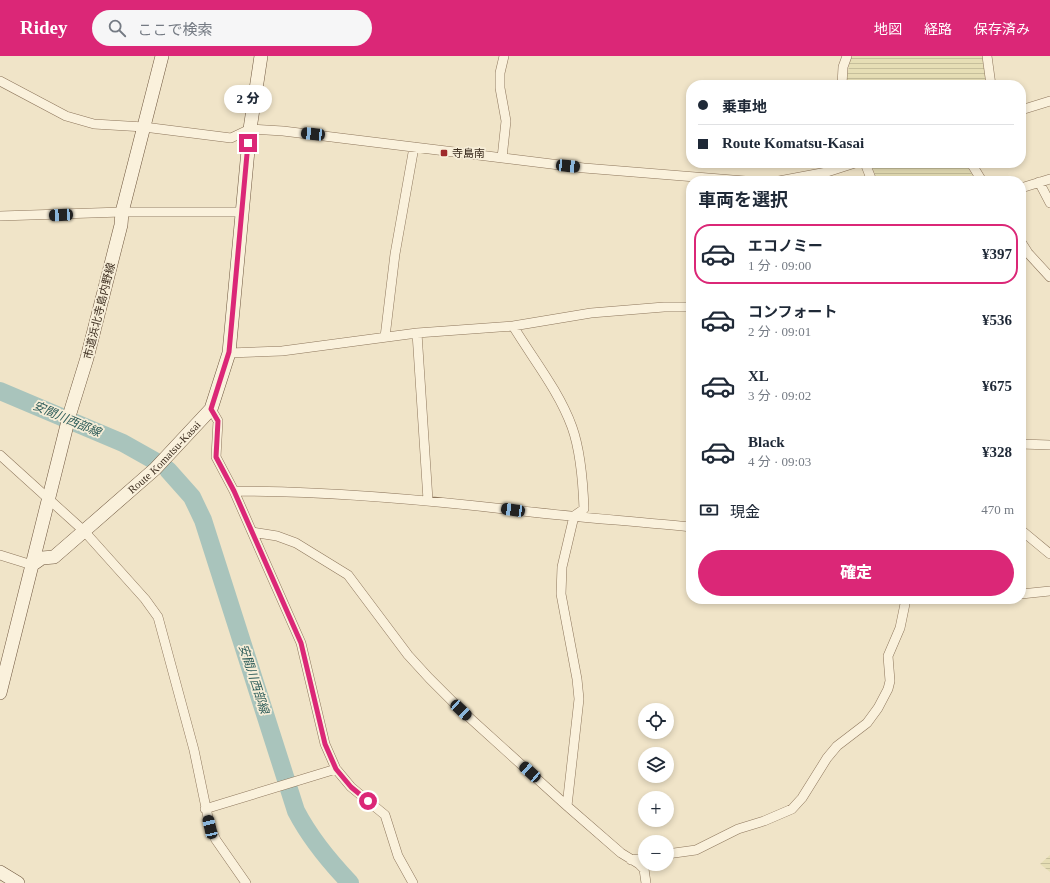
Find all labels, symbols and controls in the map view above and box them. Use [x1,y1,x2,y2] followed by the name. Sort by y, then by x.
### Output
[92,10,372,46] search box
[20,17,68,38] text: Ridey
[106,17,128,39] icon: search
[138,22,213,38] text: ここで検索
[874,22,902,37] text: 地図
[924,22,952,37] text: 経路
[974,22,1030,37] text: 保存済み
[224,85,272,113] callout: 2 分
[237,91,259,106] text: 2 分
[722,99,767,115] text: 乗車地
[300,127,326,141] car
[239,134,257,152] route end
[722,135,864,151] text: Route Komatsu-Kasai
[452,147,485,159] place label: 寺島南
[439,148,449,158] marker: 寺島南
[555,159,581,173] car
[698,190,788,210] text: 車両を選択
[49,208,73,222] car
[700,236,736,272] icon: car
[748,238,823,254] text: エコノミー
[982,246,1012,262] text: ¥397
[748,258,811,273] text: 1 分 · 09:00
[81,262,117,360] street label: 市道浜北寺島内野線
[700,302,736,338] icon: car
[748,304,838,320] text: コンフォート
[982,312,1012,328] text: ¥536
[748,324,811,339] text: 2 分 · 09:01
[700,368,736,404] icon: car
[748,368,769,384] text: XL
[982,378,1012,394] text: ¥675
[748,388,811,403] text: 3 分 · 09:02
[31,398,105,440] water label: 安間川西部線
[126,418,203,496] street label: Route Komatsu-Kasai
[700,434,736,470] icon: car
[748,434,785,450] text: Black
[982,444,1012,460] text: ¥328
[748,454,811,469] text: 4 分 · 09:03
[698,499,720,521] icon: cash
[500,502,526,518] car
[981,502,1014,517] text: 470 m
[730,504,760,520] text: 現金
[698,550,1014,596] button: 確定
[236,643,272,717] water label: 安間川西部線
[448,697,474,723] car
[638,703,674,871] map controls
[638,703,674,739] button: locate
[638,747,674,783] button: layers
[517,760,543,784] car
[638,791,674,827] button: +
[359,792,377,810] route start
[201,814,219,840] car
[638,835,674,871] button: −

